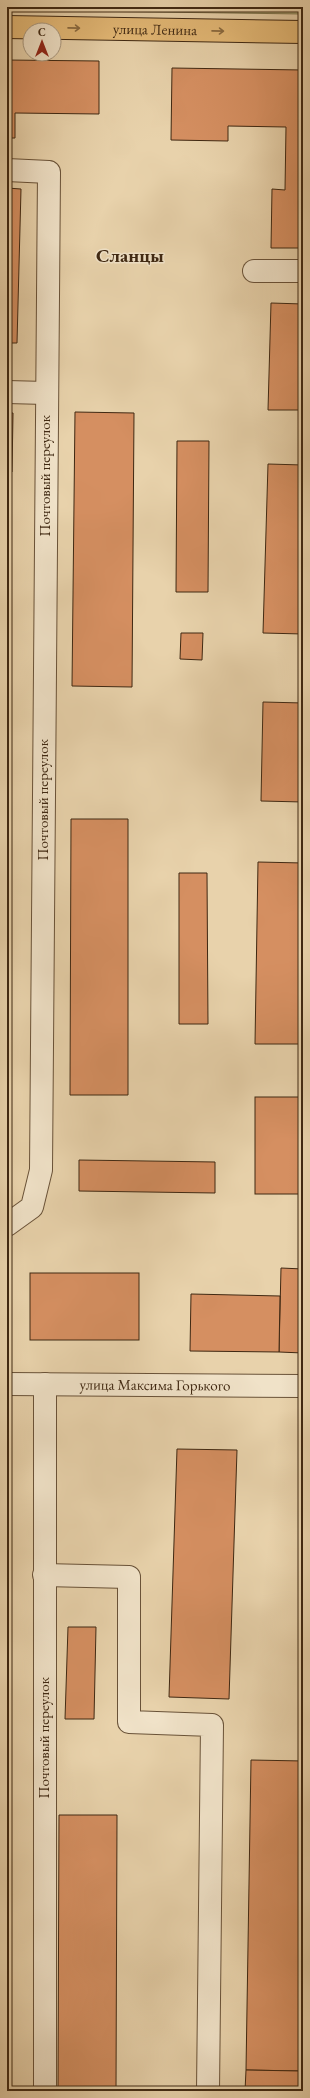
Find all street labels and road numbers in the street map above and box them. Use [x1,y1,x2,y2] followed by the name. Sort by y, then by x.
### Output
[113,19,197,39] street label: улица Ленина
[35,415,54,537] street label: Почтовый переулок
[33,739,52,861] street label: Почтовый переулок
[79,1374,231,1395] street label: улица Максима Горького
[34,1677,53,1799] street label: Почтовый переулок

